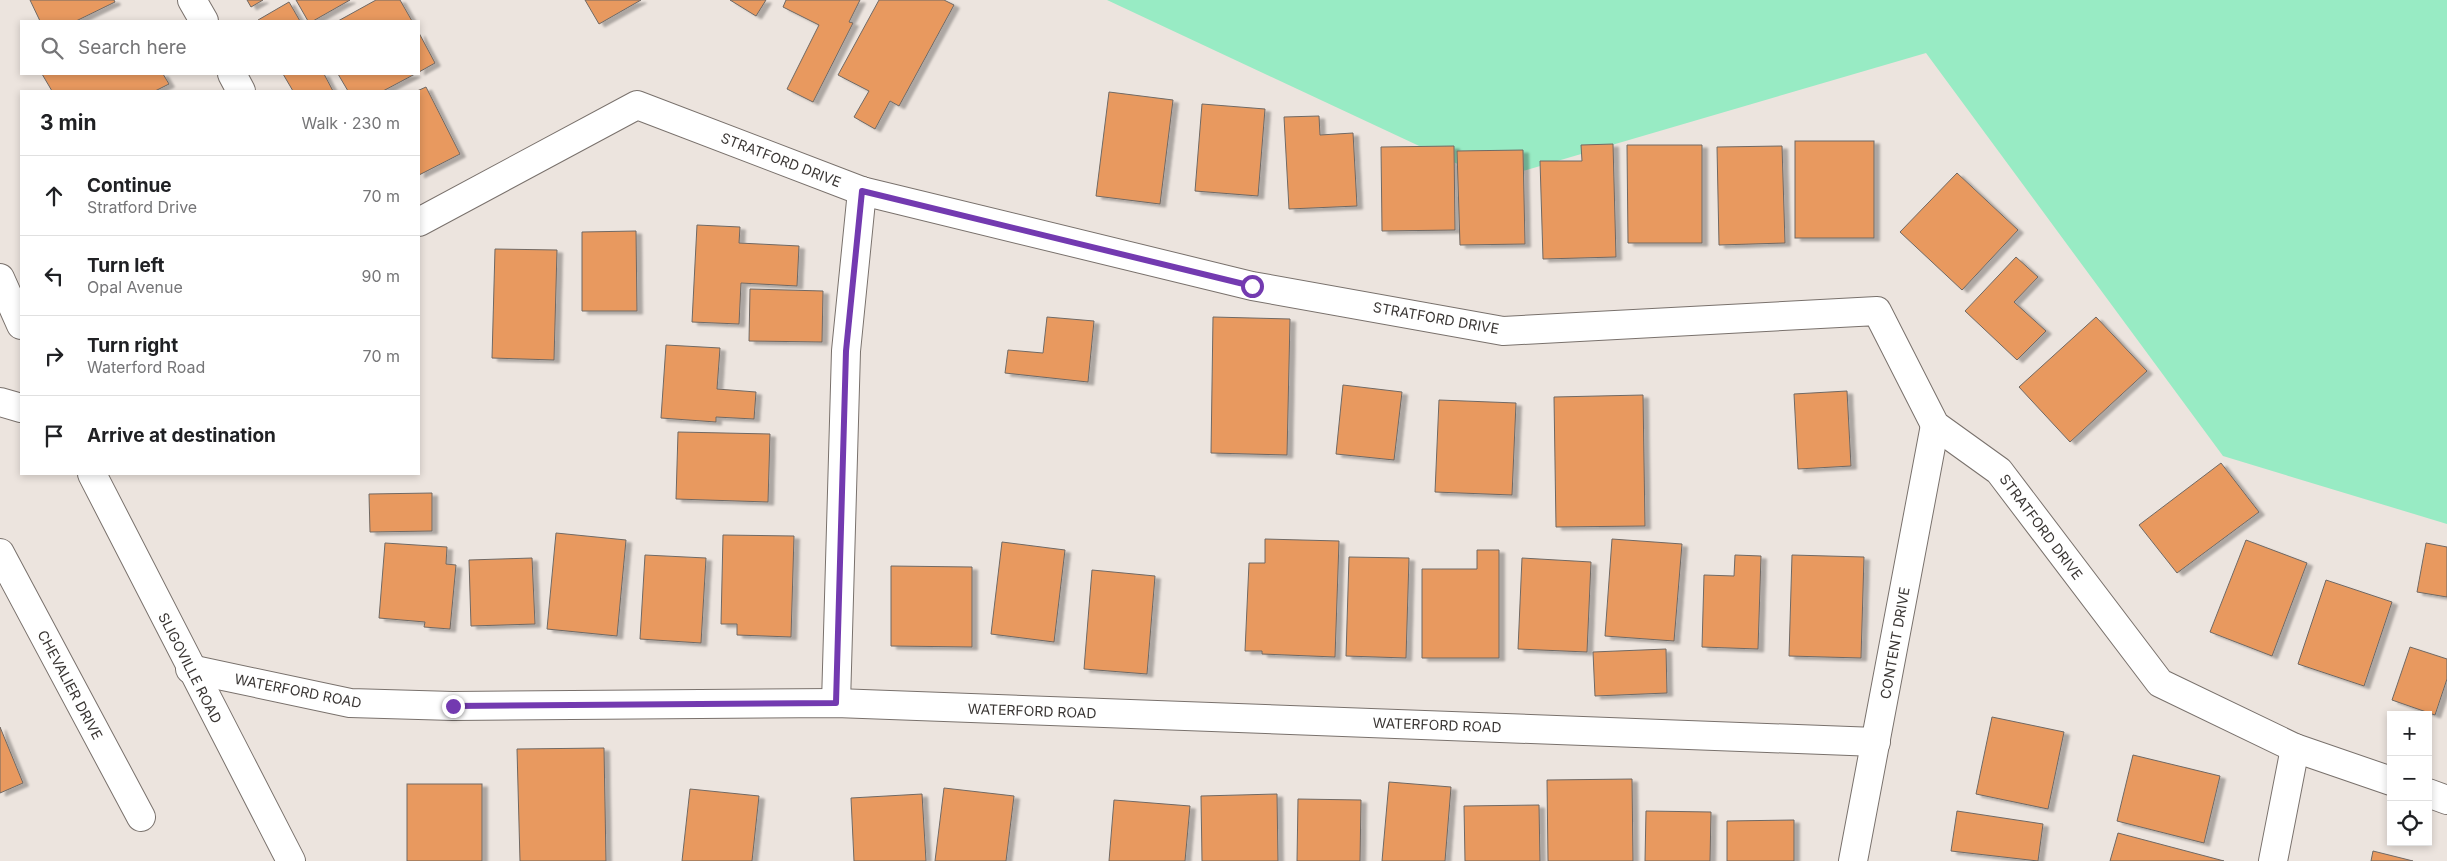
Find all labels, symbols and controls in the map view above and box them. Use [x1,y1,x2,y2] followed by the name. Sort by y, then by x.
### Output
[20,20,420,75] search box
[38,34,66,62] icon: search
[78,36,187,59] text: Search here
[40,110,96,135] text: 3 min
[302,113,400,133] text: Walk · 230 m
[719,129,844,190] street label: STRATFORD DRIVE
[87,174,172,197] text: Continue
[40,182,68,210] icon: ahead
[363,186,400,206] text: 70 m
[87,197,197,217] text: Stratford Drive
[87,254,165,277] text: Turn left
[40,262,68,290] icon: left
[361,266,400,286] text: 90 m
[1241,275,1264,298] route start
[87,277,183,297] text: Opal Avenue
[1372,298,1500,337] street label: STRATFORD DRIVE
[87,334,178,357] text: Turn right
[40,342,68,370] icon: right
[363,346,400,366] text: 70 m
[87,357,205,377] text: Waterford Road
[40,422,68,450] icon: arrive
[87,424,276,447] text: Arrive at destination
[1996,471,2087,583] street label: STRATFORD DRIVE
[1876,586,1913,700] street label: CONTENT DRIVE
[155,610,226,726] street label: SLIGOVILLE ROAD
[34,627,106,742] street label: CHEVALIER DRIVE
[233,670,363,711] street label: WATERFORD ROAD
[442,695,465,718] route end
[967,700,1097,721] street label: WATERFORD ROAD
[2387,711,2432,846] map controls
[2387,711,2432,756] button: +
[1372,714,1502,735] street label: WATERFORD ROAD
[2387,756,2432,801] button: −
[2387,801,2432,846] button: locate

